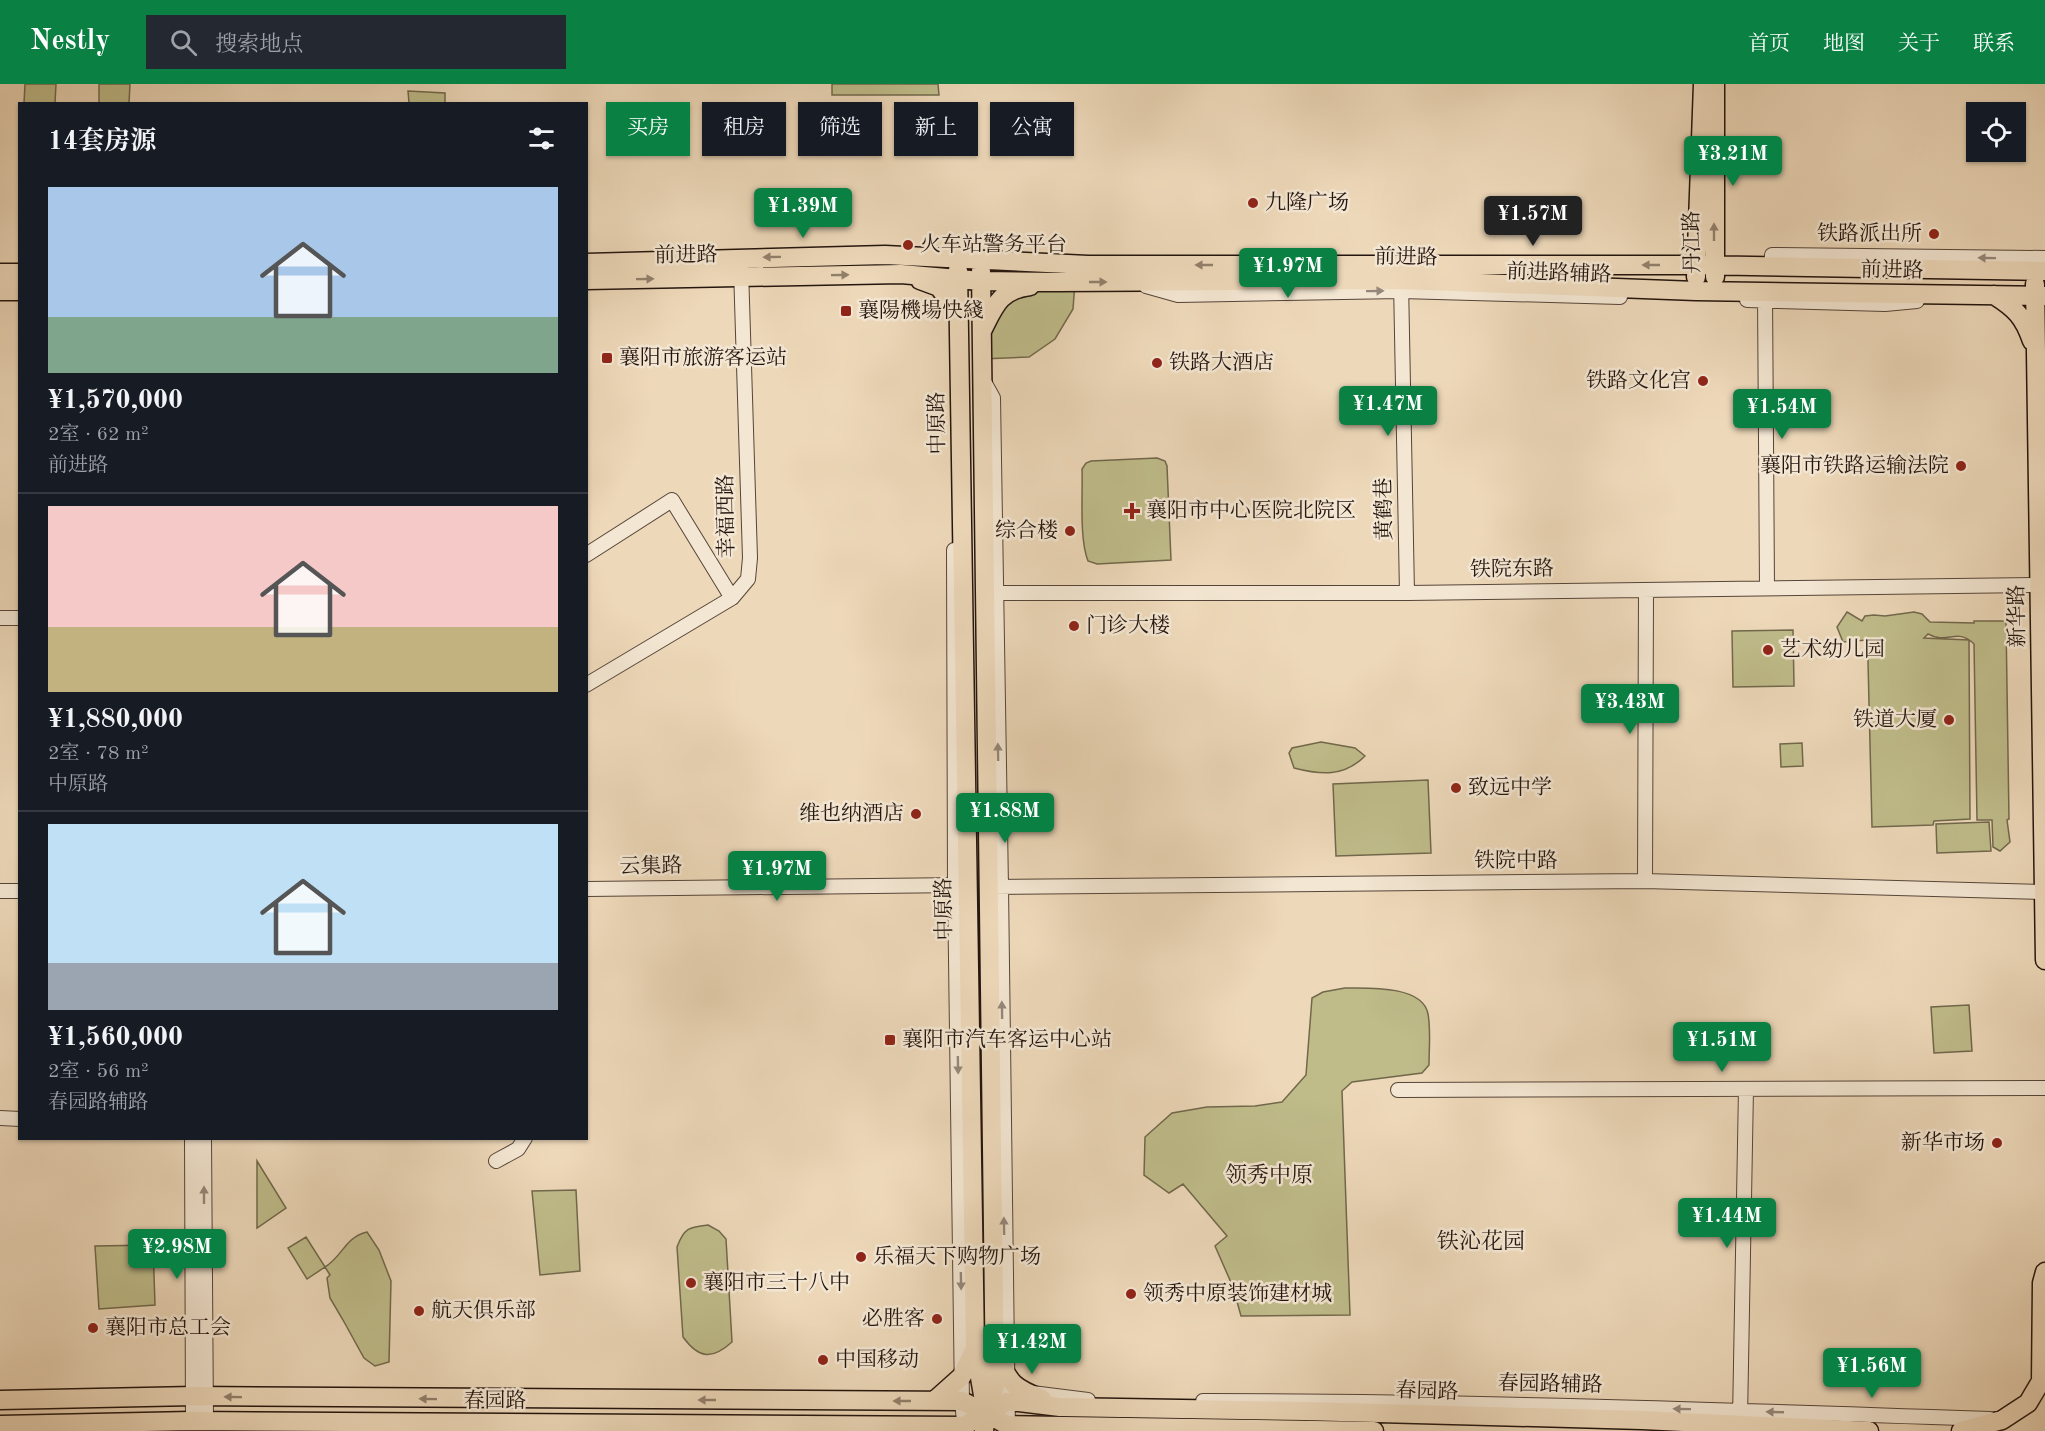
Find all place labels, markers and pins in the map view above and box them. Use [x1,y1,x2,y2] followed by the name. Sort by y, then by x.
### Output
[1684,136,1782,187] pin: ¥3.21M
[754,188,852,239] pin: ¥1.39M
[1265,191,1349,214] place label: 九隆广场
[1246,196,1260,210] marker: 九隆广场
[1484,196,1582,247] pin: ¥1.57M
[1817,222,1922,245] place label: 铁路派出所
[1927,227,1941,241] marker: 铁路派出所
[920,233,1067,256] place label: 火车站警务平台
[901,238,915,252] marker: 火车站警务平台
[1239,248,1337,299] pin: ¥1.97M
[858,299,984,322] place label: 襄陽機場快綫
[839,304,853,318] marker: 襄陽機場快綫
[619,346,787,369] place label: 襄阳市旅游客运站
[600,351,614,365] marker: 襄阳市旅游客运站
[1169,351,1274,374] place label: 铁路大酒店
[1150,356,1164,370] marker: 铁路大酒店
[1586,369,1691,392] place label: 铁路文化宫
[1696,374,1710,388] marker: 铁路文化宫
[1339,386,1437,437] pin: ¥1.47M
[1733,389,1831,440] pin: ¥1.54M
[1760,454,1949,477] place label: 襄阳市铁路运输法院
[1954,459,1968,473] marker: 襄阳市铁路运输法院
[1146,499,1356,522] place label: 襄阳市中心医院北院区
[1123,502,1141,520] marker: 襄阳市中心医院北院区
[995,519,1058,542] place label: 综合楼
[1063,524,1077,538] marker: 综合楼
[1086,614,1170,637] place label: 门诊大楼
[1067,619,1081,633] marker: 门诊大楼
[1780,638,1885,661] place label: 艺术幼儿园
[1761,643,1775,657] marker: 艺术幼儿园
[1581,684,1679,735] pin: ¥3.43M
[1853,708,1937,731] place label: 铁道大厦
[1942,713,1956,727] marker: 铁道大厦
[1468,776,1552,799] place label: 致远中学
[1449,781,1463,795] marker: 致远中学
[956,793,1054,844] pin: ¥1.88M
[799,802,904,825] place label: 维也纳酒店
[909,807,923,821] marker: 维也纳酒店
[728,851,826,902] pin: ¥1.97M
[1673,1022,1771,1073] pin: ¥1.51M
[902,1028,1112,1051] place label: 襄阳市汽车客运中心站
[883,1033,897,1047] marker: 襄阳市汽车客运中心站
[1901,1131,1985,1154] place label: 新华市场
[1990,1136,2004,1150] marker: 新华市场
[1678,1198,1776,1249] pin: ¥1.44M
[128,1229,226,1280] pin: ¥2.98M
[873,1245,1041,1268] place label: 乐福天下购物广场
[854,1250,868,1264] marker: 乐福天下购物广场
[703,1271,850,1294] place label: 襄阳市三十八中
[684,1276,698,1290] marker: 襄阳市三十八中
[1143,1282,1332,1305] place label: 领秀中原装饰建材城
[1124,1287,1138,1301] marker: 领秀中原装饰建材城
[431,1299,536,1322] place label: 航天俱乐部
[412,1304,426,1318] marker: 航天俱乐部
[862,1307,925,1330] place label: 必胜客
[930,1312,944,1326] marker: 必胜客
[105,1316,231,1339] place label: 襄阳市总工会
[86,1321,100,1335] marker: 襄阳市总工会
[983,1324,1081,1375] pin: ¥1.42M
[835,1348,919,1371] place label: 中国移动
[1823,1348,1921,1399] pin: ¥1.56M
[816,1353,830,1367] marker: 中国移动

